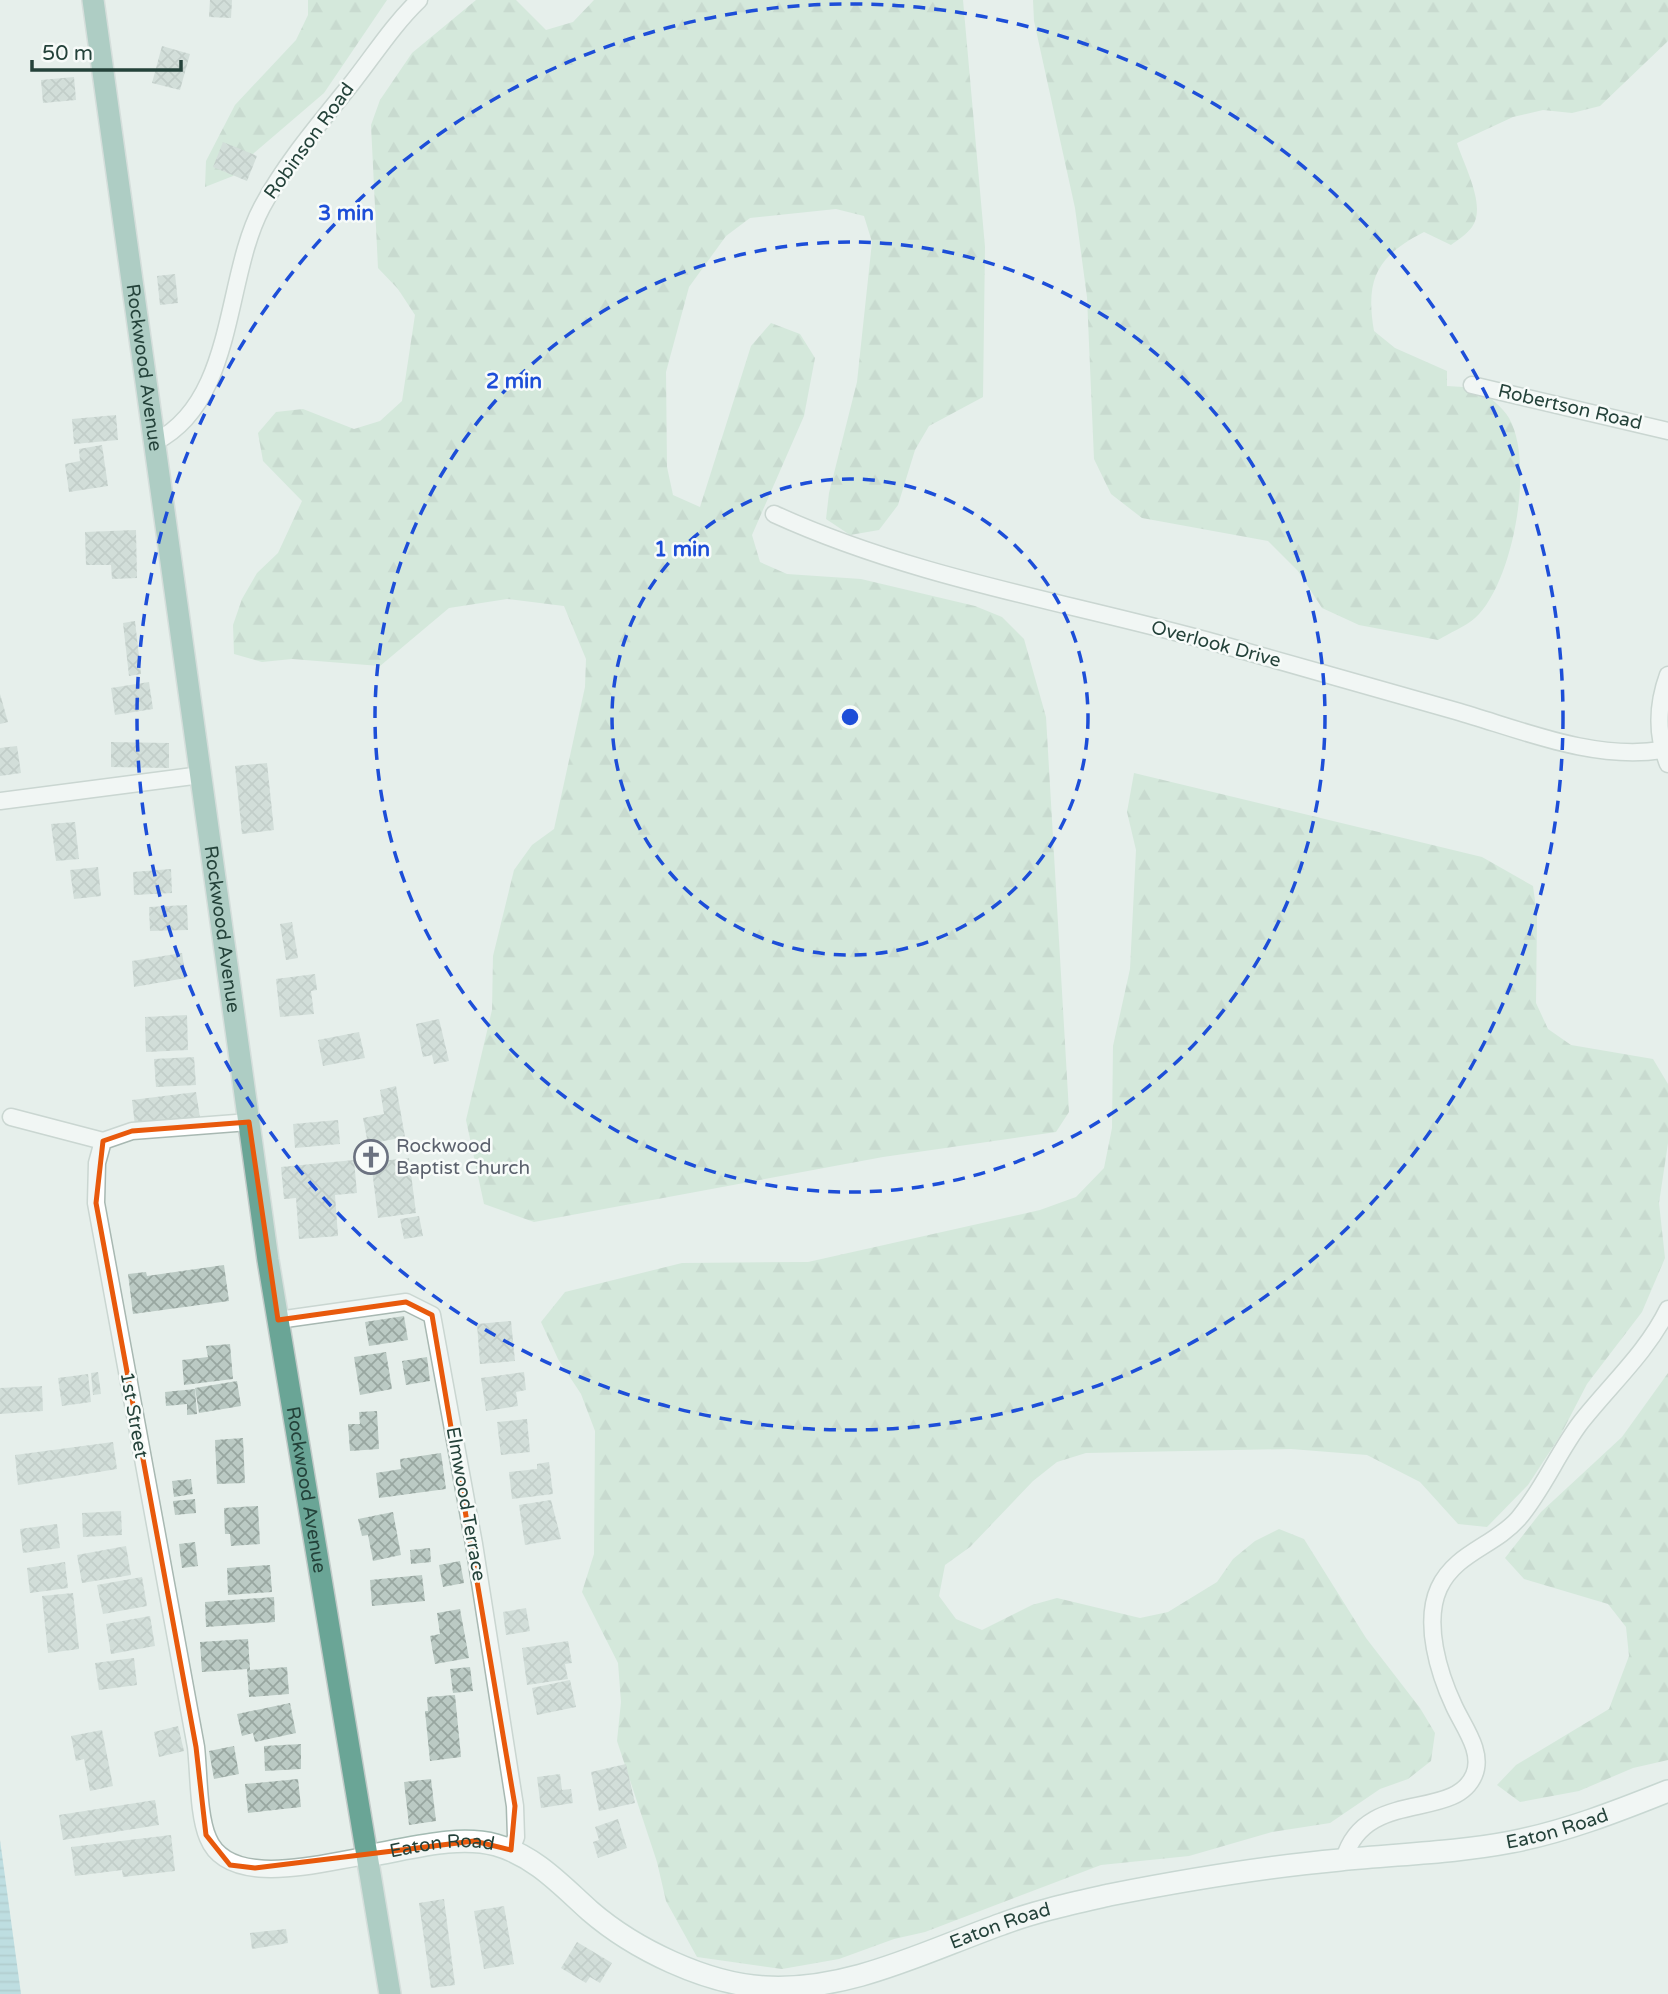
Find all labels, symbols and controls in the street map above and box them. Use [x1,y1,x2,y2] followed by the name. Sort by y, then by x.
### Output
[32,28,180,72] scale bar
[42,41,93,66] text: 50 m
[259,79,359,203] street label: Robinson Road
[318,201,374,226] text: 3 min
[122,282,167,453] street label: Rockwood Avenue
[486,369,542,394] text: 2 min
[1496,380,1644,434] street label: Robertson Road
[654,537,710,562] text: 1 min
[1149,616,1283,672] street label: Overlook Drive
[838,705,862,729] centre of rings
[200,844,245,1014] street label: Rockwood Avenue
[396,1135,530,1179] place label: Rockwood Baptist Church
[352,1138,390,1176] church icon: Rockwood Baptist Church
[116,1370,152,1460] street label: 1st Street
[282,1405,331,1575] street label: Rockwood Avenue
[442,1425,490,1583] street label: Elmwood Terrace
[1504,1804,1611,1854] street label: Eaton Road
[388,1830,496,1863] street label: Eaton Road
[946,1898,1053,1954] street label: Eaton Road

